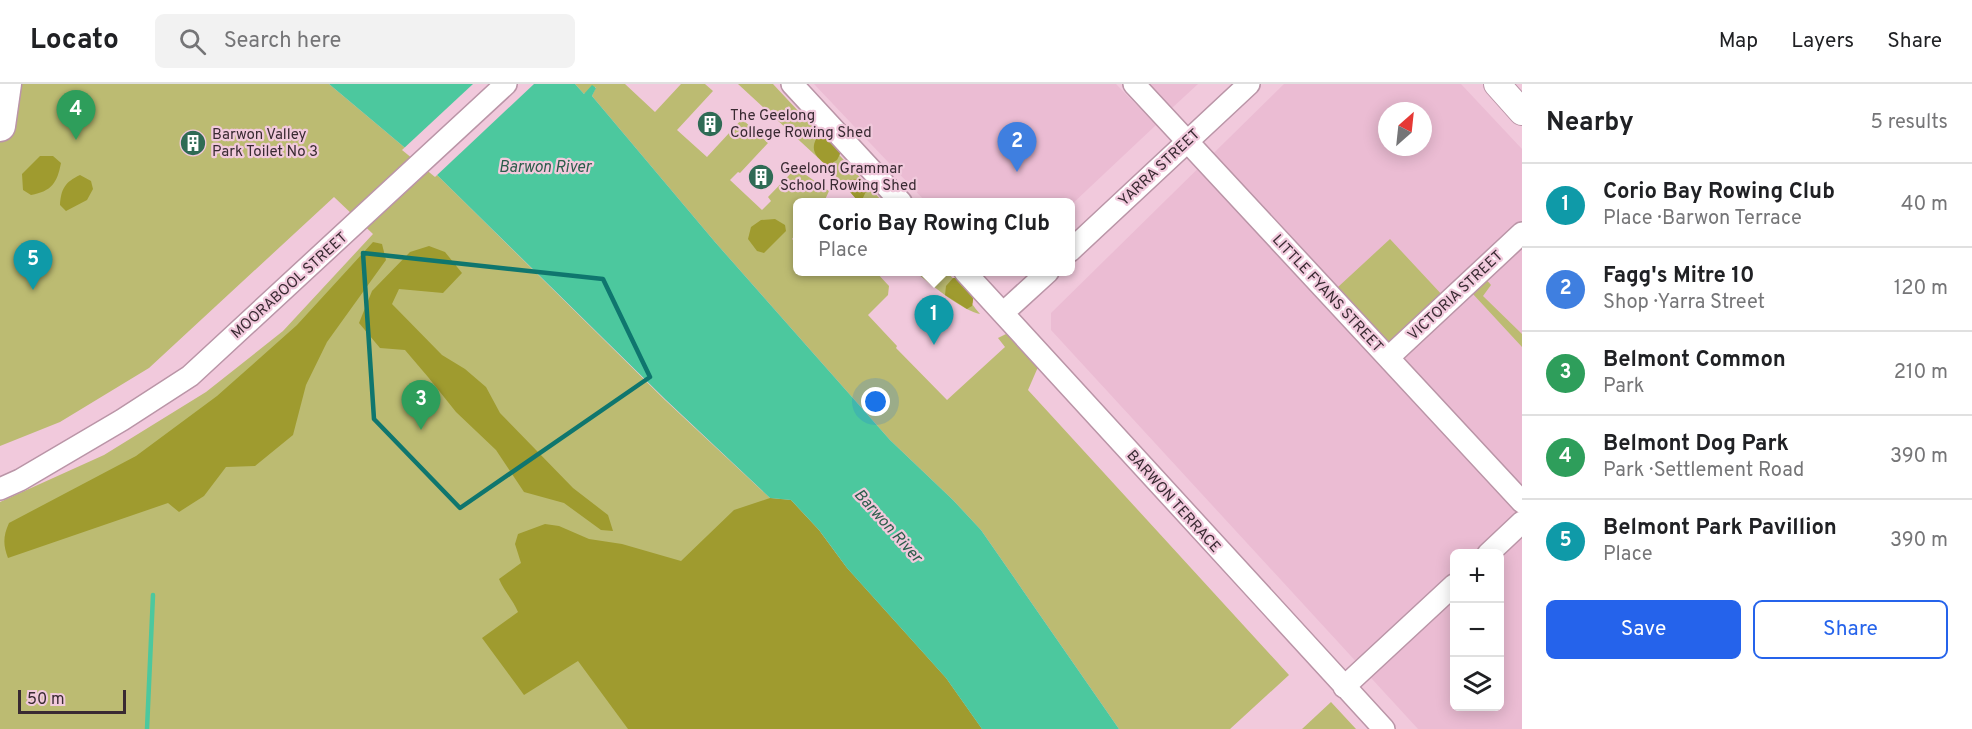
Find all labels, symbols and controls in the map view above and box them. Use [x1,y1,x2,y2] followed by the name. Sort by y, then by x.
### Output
[155,14,575,68] search box
[30,23,119,59] text: Locato
[176,25,209,58] icon: search
[224,28,341,55] text: Search here
[1719,28,1758,55] text: Map
[1791,28,1854,55] text: Layers
[1887,28,1942,55] text: Share
[56,91,96,140] pin: 4
[1378,102,1432,156] north arrow
[730,107,872,143] place label: The Geelong College Rowing Shed
[1546,107,1634,140] text: Nearby
[695,109,725,139] building icon: The Geelong College Rowing Shed
[1871,110,1948,136] text: 5 results
[998,122,1036,172] pin: 2
[1115,125,1205,211] street label: YARRA STREET
[212,126,318,162] place label: Barwon Valley Park Toilet No 3
[178,128,208,158] building icon: Barwon Valley Park Toilet No 3
[499,158,593,178] water label: Barwon River
[780,160,917,196] place label: Geelong Grammar School Rowing Shed
[746,162,776,192] building icon: Geelong Grammar School Rowing Shed
[1603,179,1835,206] text: Corio Bay Rowing Club
[1562,192,1570,218] text: 1
[1901,192,1948,218] text: 40 m
[793,198,1075,276] popup
[1603,206,1802,232] text: Place · Barwon Terrace
[818,211,1050,238] text: Corio Bay Rowing Club
[228,229,352,344] street label: MOORABOOL STREET
[1267,231,1386,357] street label: LITTLE FYANS STREET
[818,238,868,264] text: Place
[14,240,52,290] pin: 5
[1404,247,1508,345] street label: VICTORIA STREET
[1603,263,1754,290] text: Fagg's Mitre 10
[1559,276,1572,302] text: 2
[1894,276,1948,302] text: 120 m
[1603,290,1765,316] text: Shop · Yarra Street
[914,296,954,345] pin: 1
[1603,347,1786,374] text: Belmont Common
[1560,360,1572,386] text: 3
[1894,360,1948,386] text: 210 m
[1603,374,1644,400] text: Park
[402,380,440,430] pin: 3
[861,387,890,416] your location
[1603,431,1789,458] text: Belmont Dog Park
[1559,444,1572,470] text: 4
[1890,444,1948,470] text: 390 m
[1122,447,1224,557] street label: BARWON TERRACE
[1603,458,1804,484] text: Park · Settlement Road
[849,485,927,569] water label: Barwon River
[1603,515,1837,542] text: Belmont Park Pavillion
[1559,528,1572,554] text: 5
[1890,528,1948,554] text: 390 m
[1603,542,1653,568] text: Place
[1450,549,1504,711] map controls
[1450,549,1504,603] button: +
[1546,600,1741,659] button: Save
[1753,600,1948,659] button: Share
[1450,603,1504,657] button: −
[1450,657,1504,711] button: layers
[18,687,126,714] scale bar
[27,690,65,710] text: 50 m

